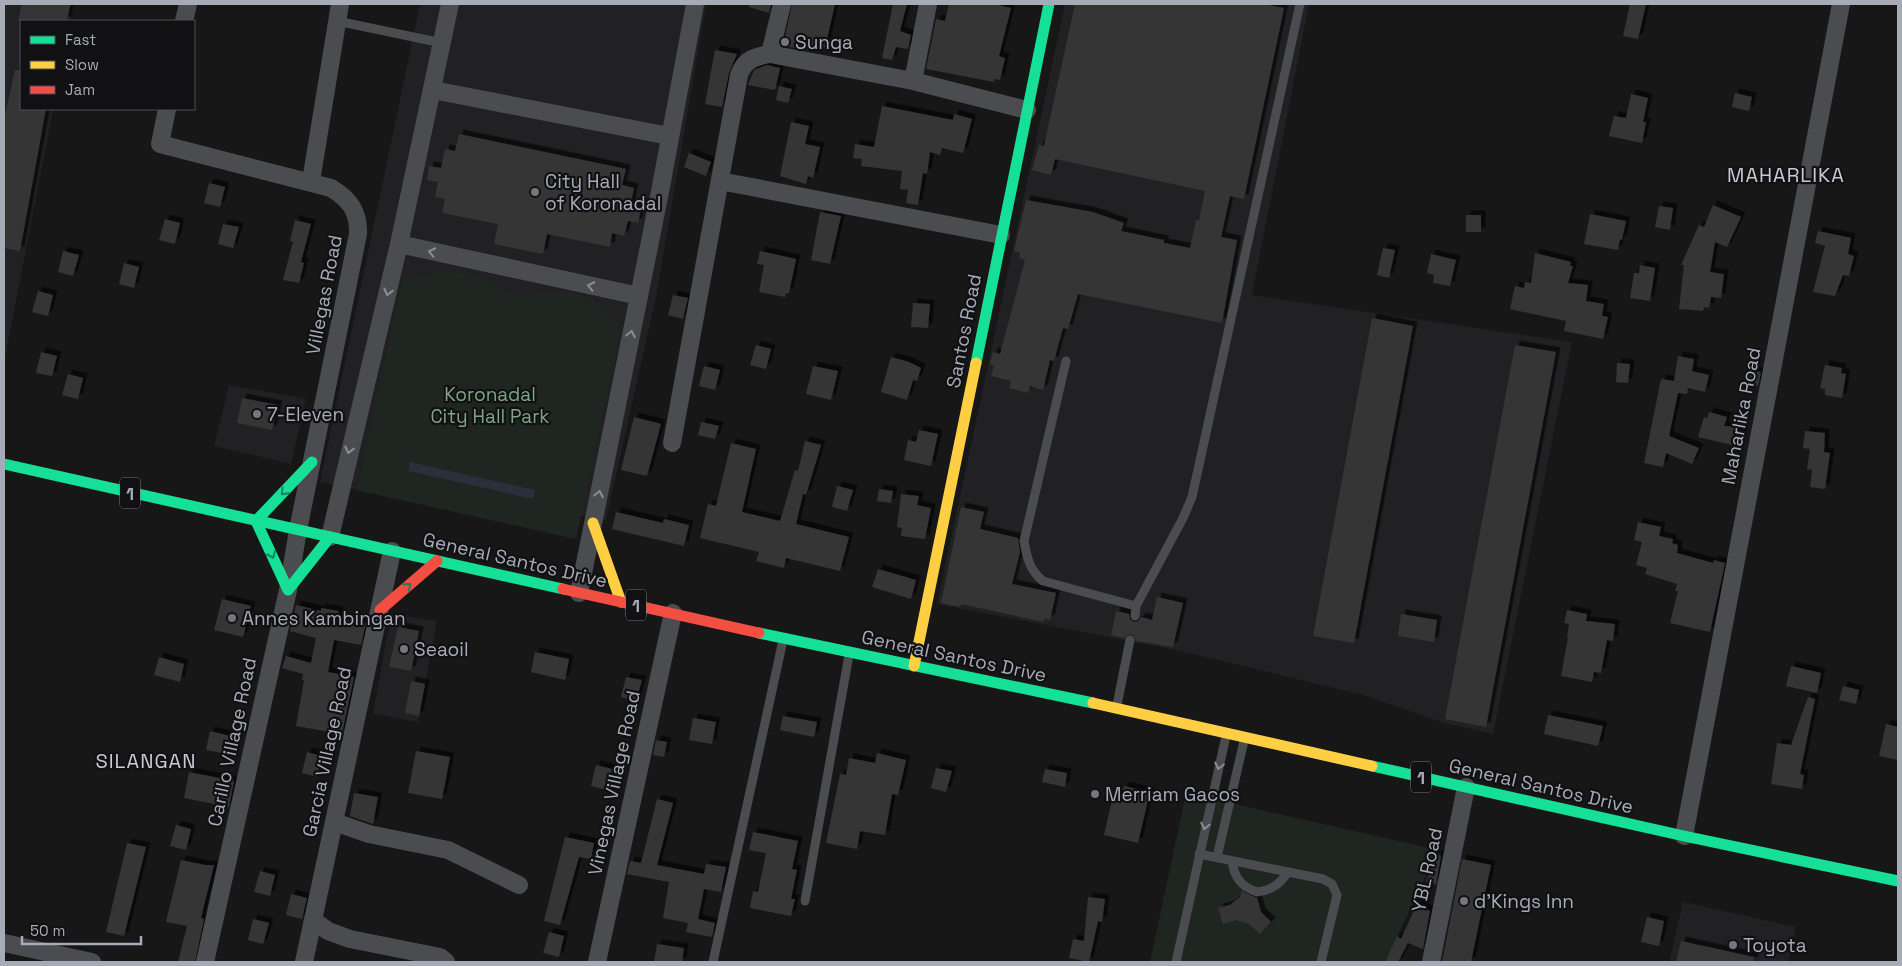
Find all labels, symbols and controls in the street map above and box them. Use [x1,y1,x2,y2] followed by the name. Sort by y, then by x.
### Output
[20,20,195,110] legend
[65,30,96,49] text: Fast
[795,30,853,55] place label: Sunga
[779,36,791,48] marker: Sunga
[65,55,99,74] text: Slow
[65,80,95,99] text: Jam
[1727,162,1845,188] district label: MAHARLIKA
[545,169,661,216] place label: City Hall of Koronadal
[529,186,541,198] marker: City Hall of Koronadal
[300,233,348,357] street label: Villegas Road
[428,247,437,257] one-way arrow
[941,272,987,390] street label: Santos Road
[587,281,596,292] one-way arrow
[383,287,394,296] one-way arrow
[625,330,636,339] one-way arrow
[1715,345,1767,487] street label: Maharlika Road
[430,382,550,429] park label: Koronadal City Hall Park
[267,402,344,427] place label: 7-Eleven
[251,408,263,420] marker: 7-Eleven
[344,445,355,454] one-way arrow
[120,478,140,508] road number: 1
[281,486,290,495] one-way arrow
[593,489,604,498] one-way arrow
[420,527,610,593] street label: General Santos Drive
[266,550,276,559] one-way arrow
[403,583,412,592] one-way arrow
[626,590,646,620] road number: 1
[242,606,406,631] place label: Annes Kambingan
[226,612,238,624] marker: Annes Kambingan
[859,624,1049,688] street label: General Santos Drive
[414,637,469,662] place label: Seaoil
[398,643,410,655] marker: Seaoil
[202,655,262,829] street label: Carillo Village Road
[297,665,357,839] street label: Garcia Village Road
[582,688,646,878] street label: Vinegas Village Road
[95,748,197,774] district label: SILANGAN
[1446,753,1636,819] street label: General Santos Drive
[1214,762,1225,771] one-way arrow
[1411,762,1431,792] road number: 1
[1105,782,1240,807] place label: Merriam Gacos
[1089,788,1101,800] marker: Merriam Gacos
[1200,822,1211,831] one-way arrow
[1406,826,1448,914] street label: YBL Road
[1474,889,1574,914] place label: d'Kings Inn
[1458,895,1470,907] marker: d'Kings Inn
[22,914,141,946] scale bar
[30,921,65,940] text: 50 m
[1743,933,1807,958] place label: Toyota
[1727,939,1739,951] marker: Toyota

